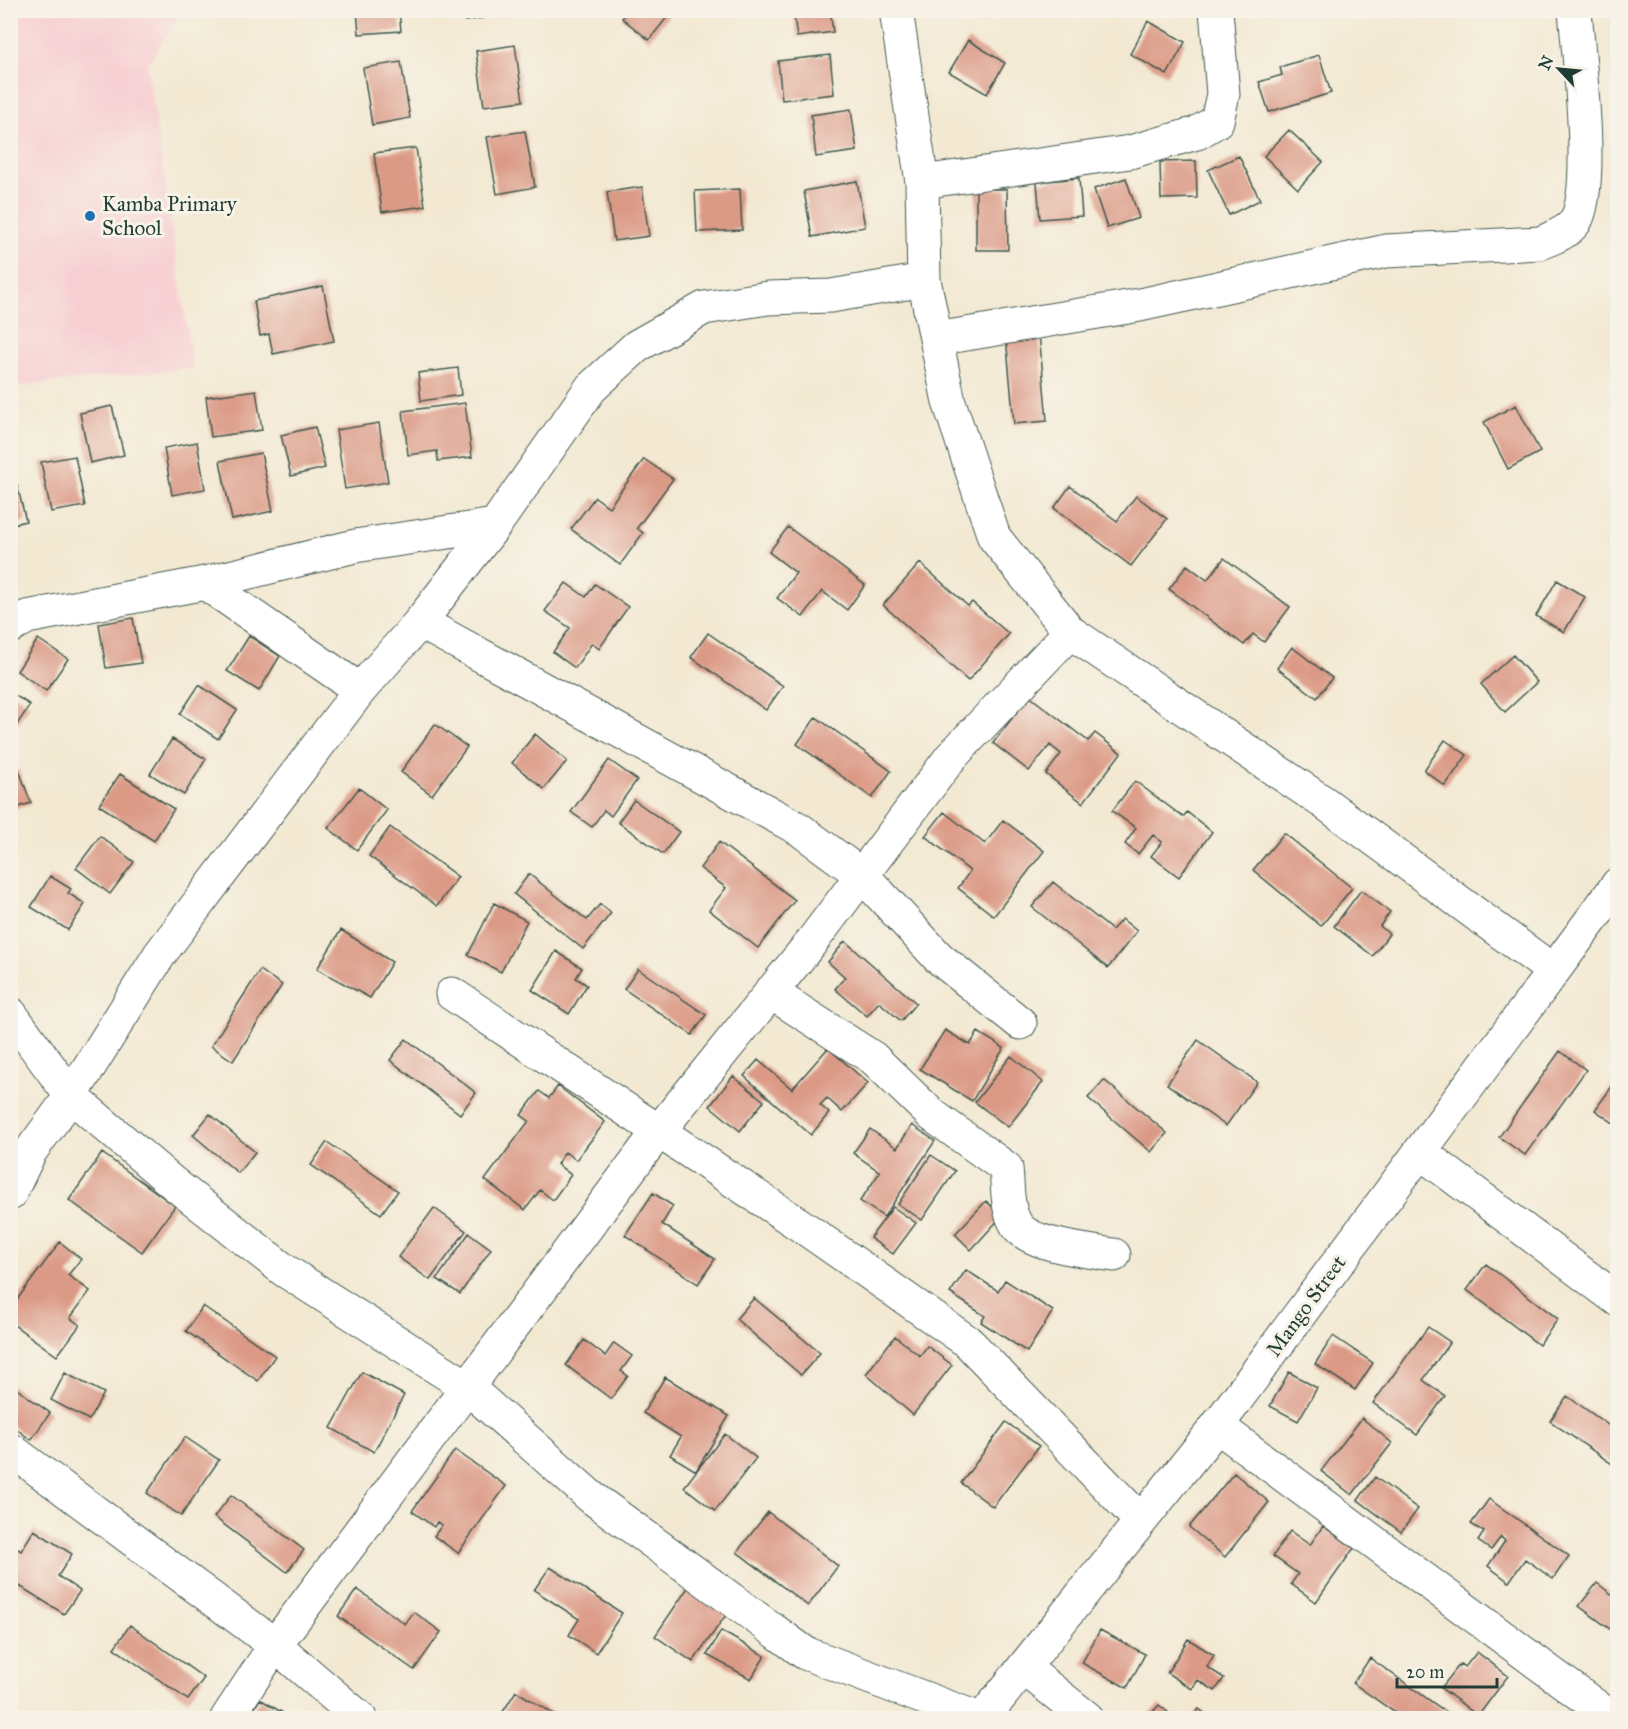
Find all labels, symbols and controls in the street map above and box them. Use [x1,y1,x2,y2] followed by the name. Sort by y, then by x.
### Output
[1529,39,1589,99] north arrow
[1534,52,1558,73] text: N
[102,191,238,241] place label: Kamba Primary School
[83,209,97,223] marker: Kamba Primary School
[1260,1250,1352,1362] street label: Mango Street
[1397,1651,1498,1689] scale bar
[1406,1661,1444,1683] text: 20 m

